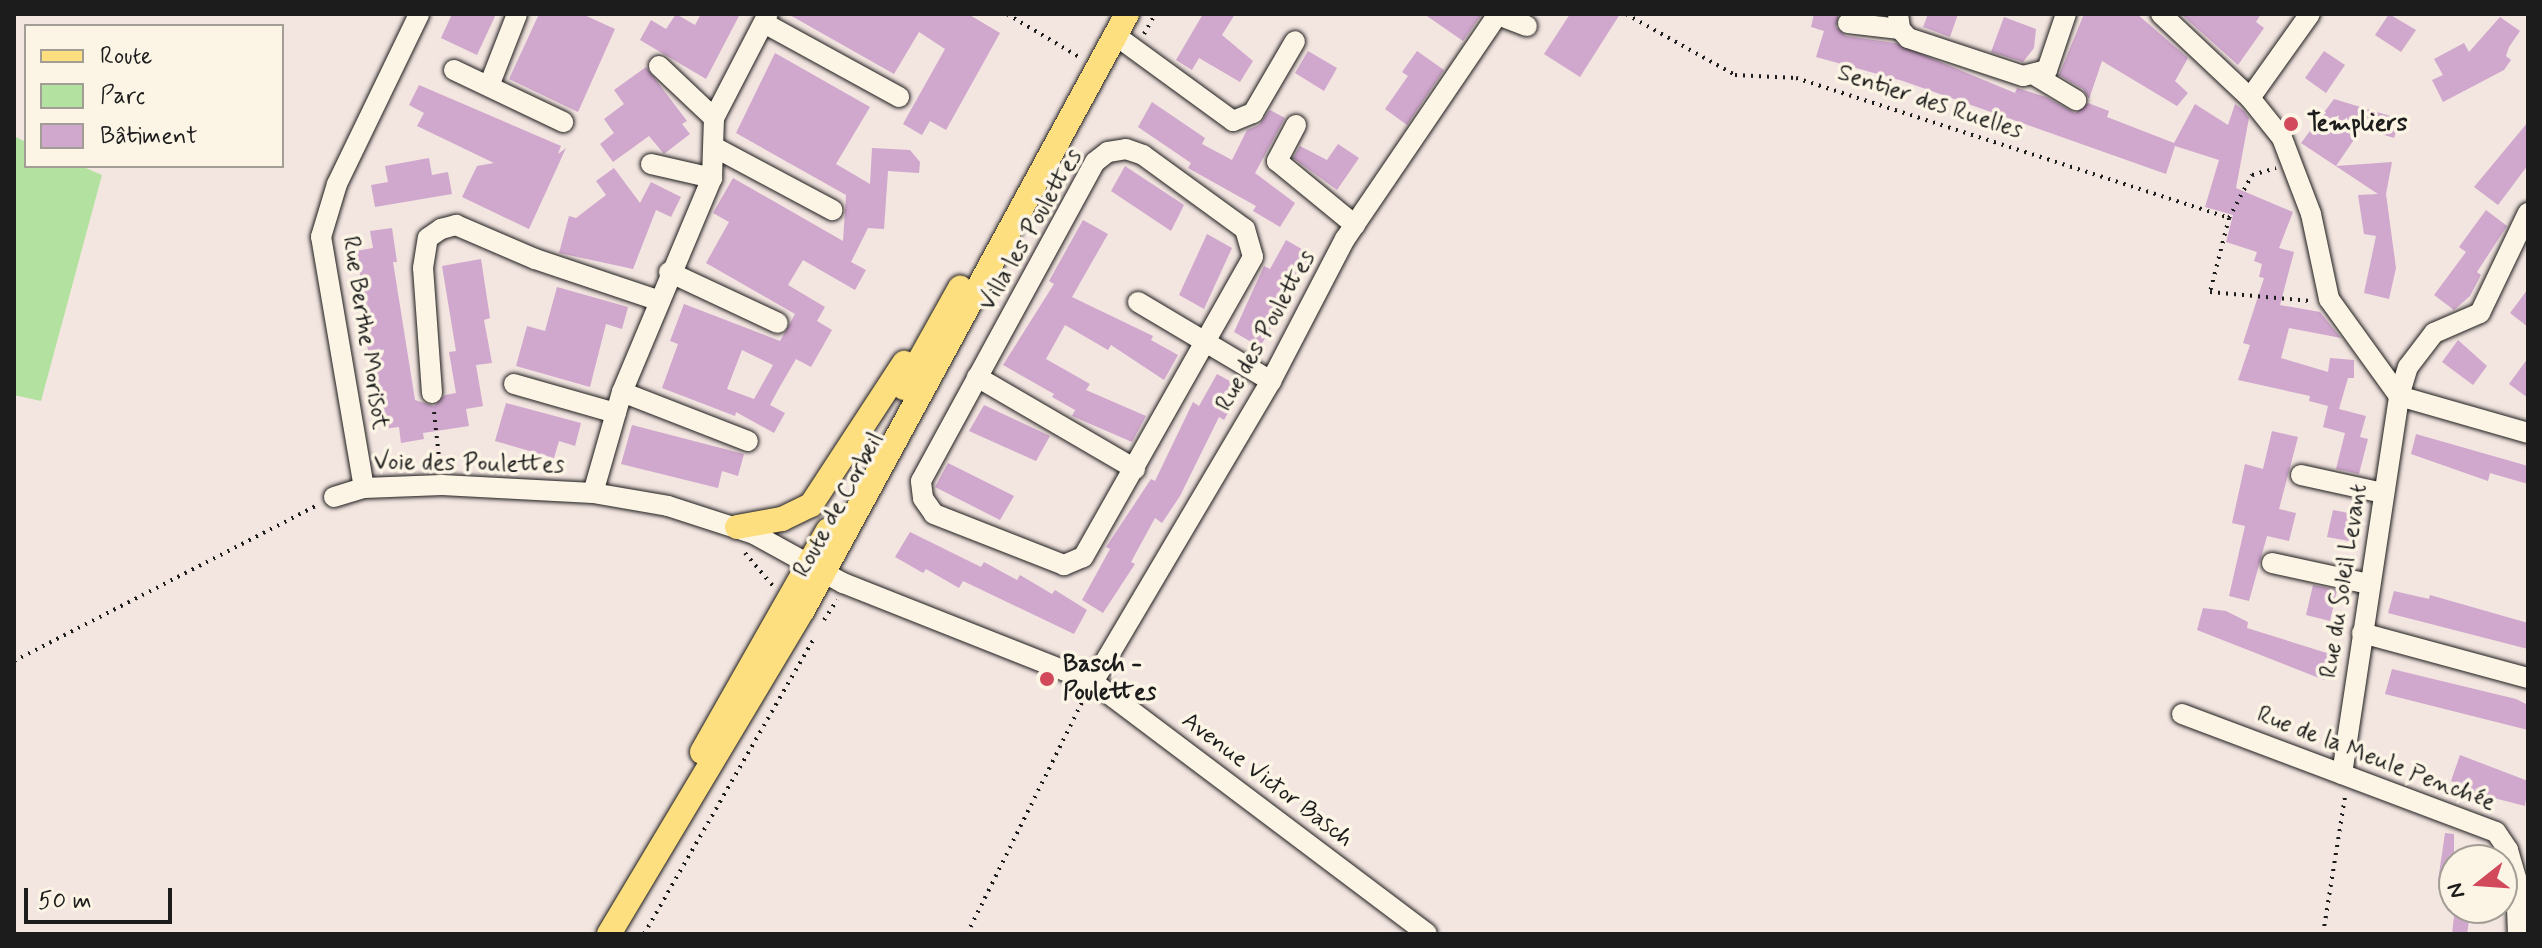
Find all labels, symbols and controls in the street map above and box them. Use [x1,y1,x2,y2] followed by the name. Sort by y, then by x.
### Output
[24,24,284,168] legend
[100,41,152,72] text: Route
[1835,59,2025,145] street label: Sentier des Ruelles
[100,81,145,112] text: Parc
[2307,110,2407,138] place label: Templiers
[2282,115,2300,133] marker: Templiers
[100,121,198,152] text: Bâtiment
[974,146,1088,314] street label: Villa les Poulettes
[335,234,395,432] street label: Rue Berthe Morisot
[1211,247,1321,415] street label: Rue des Poulettes
[788,428,890,582] street label: Route de Corbeil
[378,448,560,480] street label: Voie des Poulettes
[2313,475,2375,687] street label: Rue du Soleil Levant
[1063,651,1156,707] place label: Basch - Poulettes
[1038,670,1056,688] marker: Basch - Poulettes
[2257,702,2495,816] street label: Rue de la Meule Penchée
[1175,706,1359,854] street label: Avenue Victor Basch
[2438,844,2518,924] north arrow
[28,872,176,922] scale bar
[2441,879,2472,902] text: N
[38,886,92,917] text: 50 m

